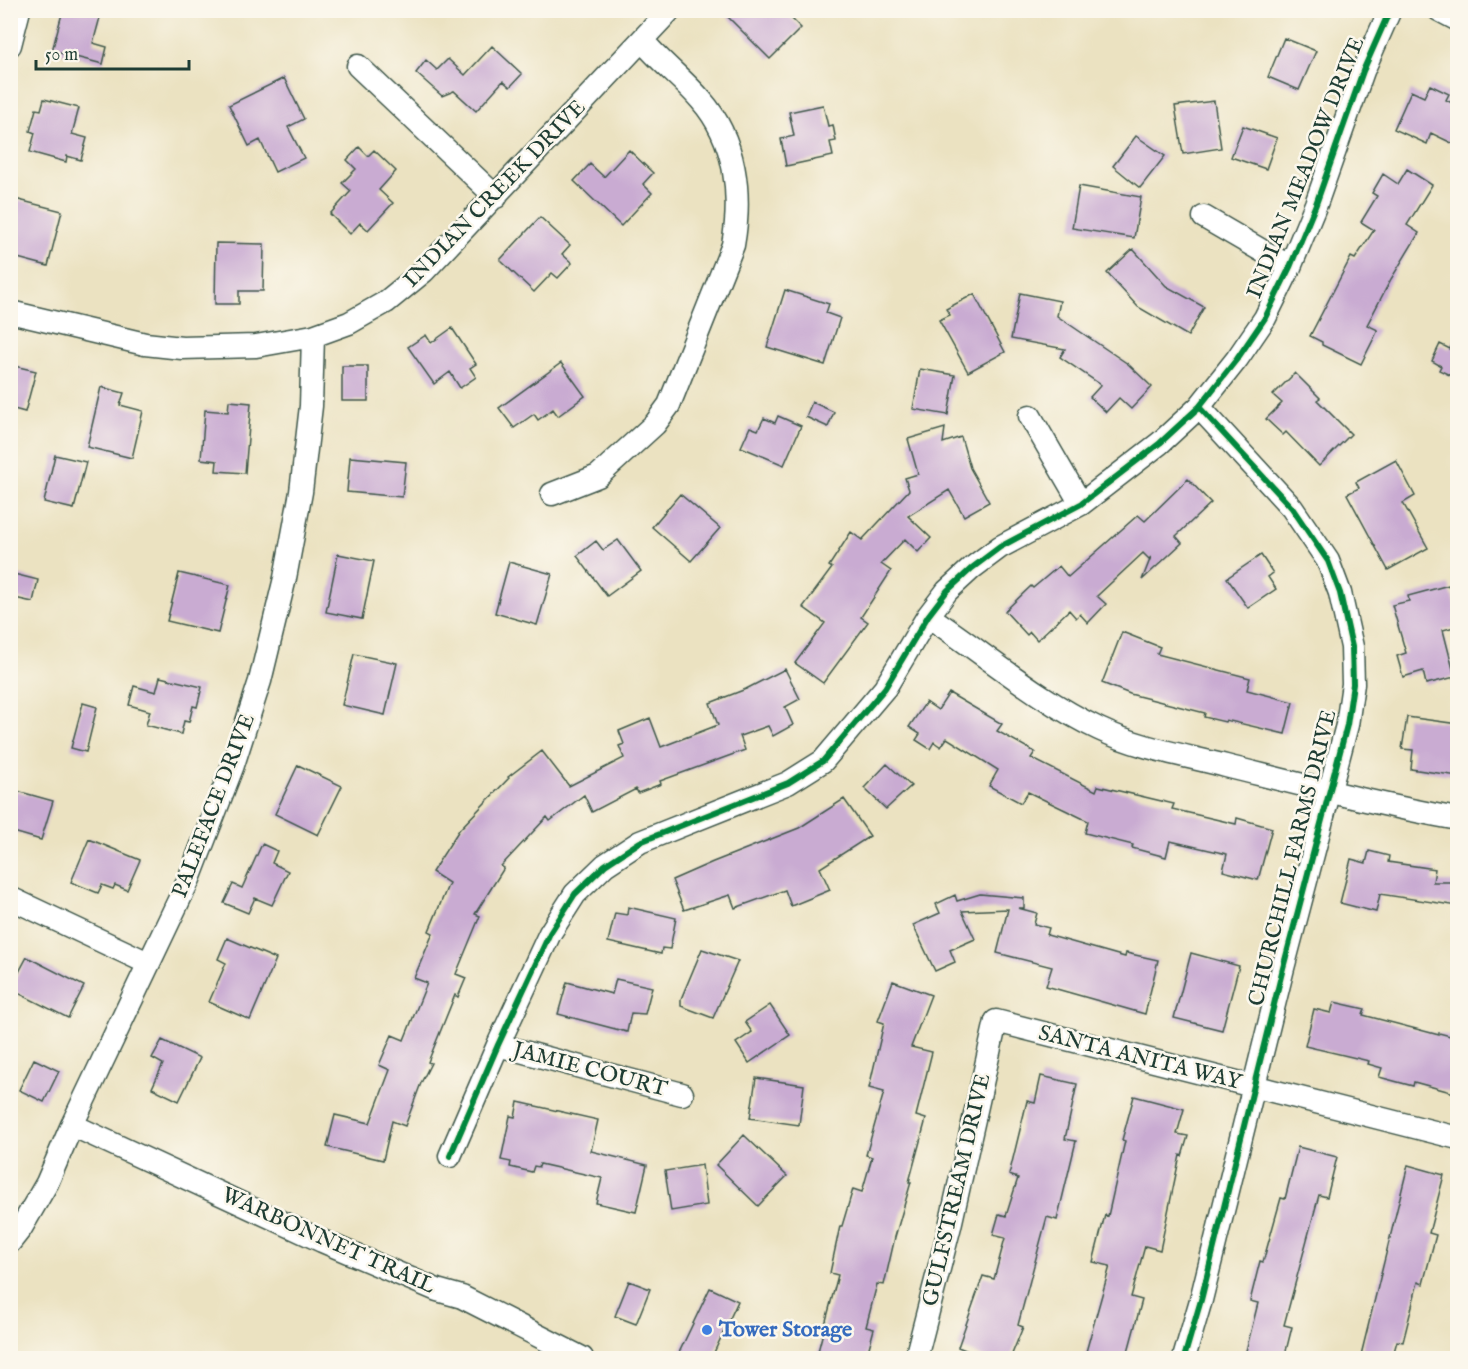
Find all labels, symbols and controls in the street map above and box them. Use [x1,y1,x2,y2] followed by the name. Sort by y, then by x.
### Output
[36,33,189,71] scale bar
[1241,33,1371,303] street label: INDIAN MEADOW DRIVE
[45,44,78,67] text: 50 m
[398,94,592,294] street label: INDIAN CREEK DRIVE
[1243,707,1343,1009] street label: CHURCHILL FARMS DRIVE
[166,710,262,902] street label: PALEFACE DRIVE
[1036,1019,1245,1097] street label: SANTA ANITA WAY
[507,1035,670,1104] street label: JAMIE COURT
[917,1071,997,1309] street label: GULFSTREAM DRIVE
[217,1181,439,1301] street label: WARBONNET TRAIL
[718,1316,852,1344] place label: Tower Storage
[700,1323,714,1337] marker: Tower Storage

